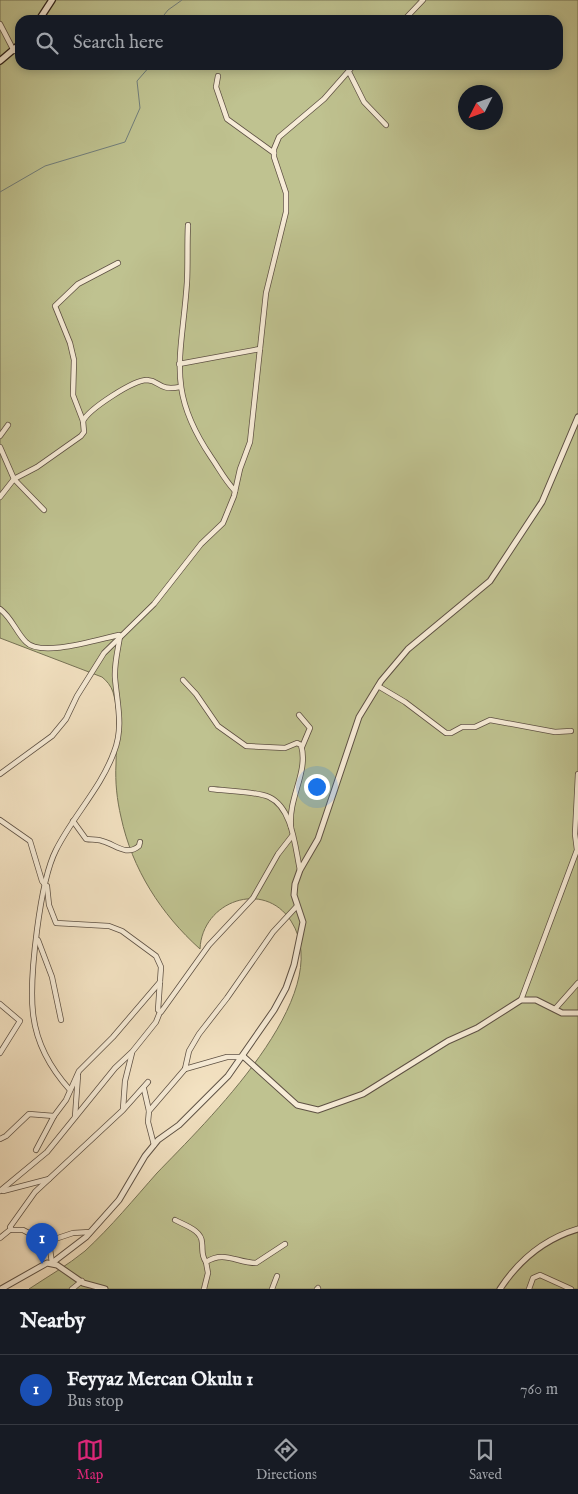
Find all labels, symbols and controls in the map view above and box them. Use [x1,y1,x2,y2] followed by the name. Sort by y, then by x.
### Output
[15,15,563,70] search box
[33,29,61,57] icon: search
[73,31,164,55] text: Search here
[458,85,503,130] north arrow
[304,774,330,800] your location
[26,1223,58,1264] pin: 1
[20,1308,85,1335] text: Nearby
[67,1368,253,1392] text: Feyyaz Mercan Okulu 1
[33,1380,39,1400] text: 1
[520,1380,558,1400] text: 760 m
[67,1392,123,1412] text: Bus stop
[76,1436,104,1484] tab: Map
[256,1436,317,1484] tab: Directions
[469,1436,502,1484] tab: Saved

